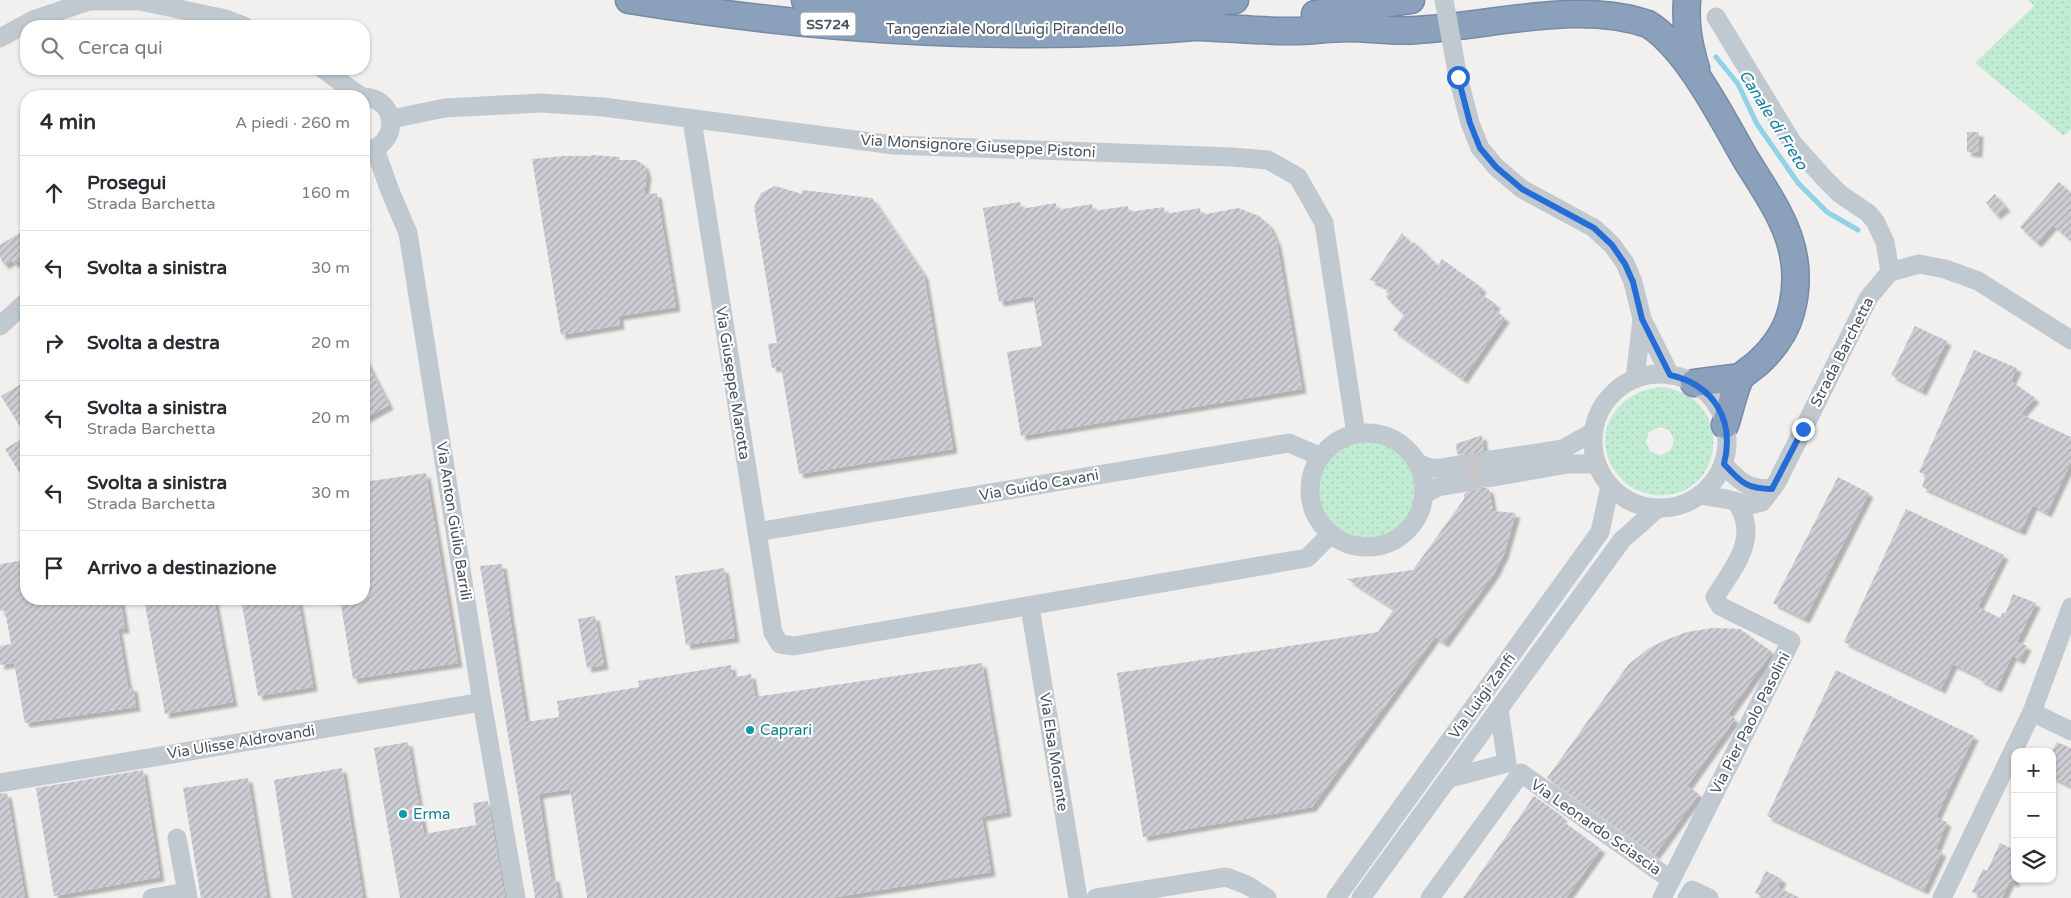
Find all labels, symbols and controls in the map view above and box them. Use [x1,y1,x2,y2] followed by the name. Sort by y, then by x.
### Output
[800,12,856,36] road number: SS724
[20,20,370,75] search box
[886,20,1124,38] street label: Tangenziale Nord Luigi Pirandello
[38,34,66,62] icon: search
[78,37,163,59] text: Cerca qui
[1447,66,1470,89] route start
[1734,66,1812,175] water label: Canale di Freto
[40,110,96,135] text: 4 min
[235,113,350,133] text: A piedi · 260 m
[860,131,1096,161] street label: Via Monsignore Giuseppe Pistoni
[87,172,166,194] text: Prosegui
[40,179,68,207] icon: ahead
[301,183,350,203] text: 160 m
[87,194,216,214] text: Strada Barchetta
[40,254,68,282] icon: left
[87,257,227,279] text: Svolta a sinistra
[311,258,350,278] text: 30 m
[1807,294,1877,410] street label: Strada Barchetta
[712,305,754,461] street label: Via Giuseppe Marotta
[40,329,68,357] icon: right
[87,332,220,354] text: Svolta a destra
[311,333,350,353] text: 20 m
[87,397,227,419] text: Svolta a sinistra
[40,404,68,432] icon: left
[311,408,350,428] text: 20 m
[1792,418,1815,441] route end
[87,419,216,439] text: Strada Barchetta
[433,440,475,602] street label: Via Anton Giulio Barrili
[978,466,1100,504] street label: Via Guido Cavani
[87,472,227,494] text: Svolta a sinistra
[40,479,68,507] icon: left
[311,483,350,503] text: 30 m
[87,494,216,514] text: Strada Barchetta
[40,554,68,582] icon: arrive
[87,557,277,579] text: Arrivo a destinazione
[1706,649,1794,797] street label: Via Pier Paolo Pasolini
[1445,650,1519,742] street label: Via Luigi Zanfi
[1036,691,1072,813] street label: Via Elsa Morante
[166,721,316,763] street label: Via Ulisse Aldrovandi
[760,721,812,739] place label: Caprari
[744,724,756,736] marker: Caprari
[2011,748,2056,883] map controls
[2011,748,2056,793] button: +
[1527,775,1665,879] street label: Via Leonardo Sciascia
[2011,793,2056,838] button: −
[413,805,450,823] place label: Erma
[397,808,409,820] marker: Erma
[2011,838,2056,883] button: layers

